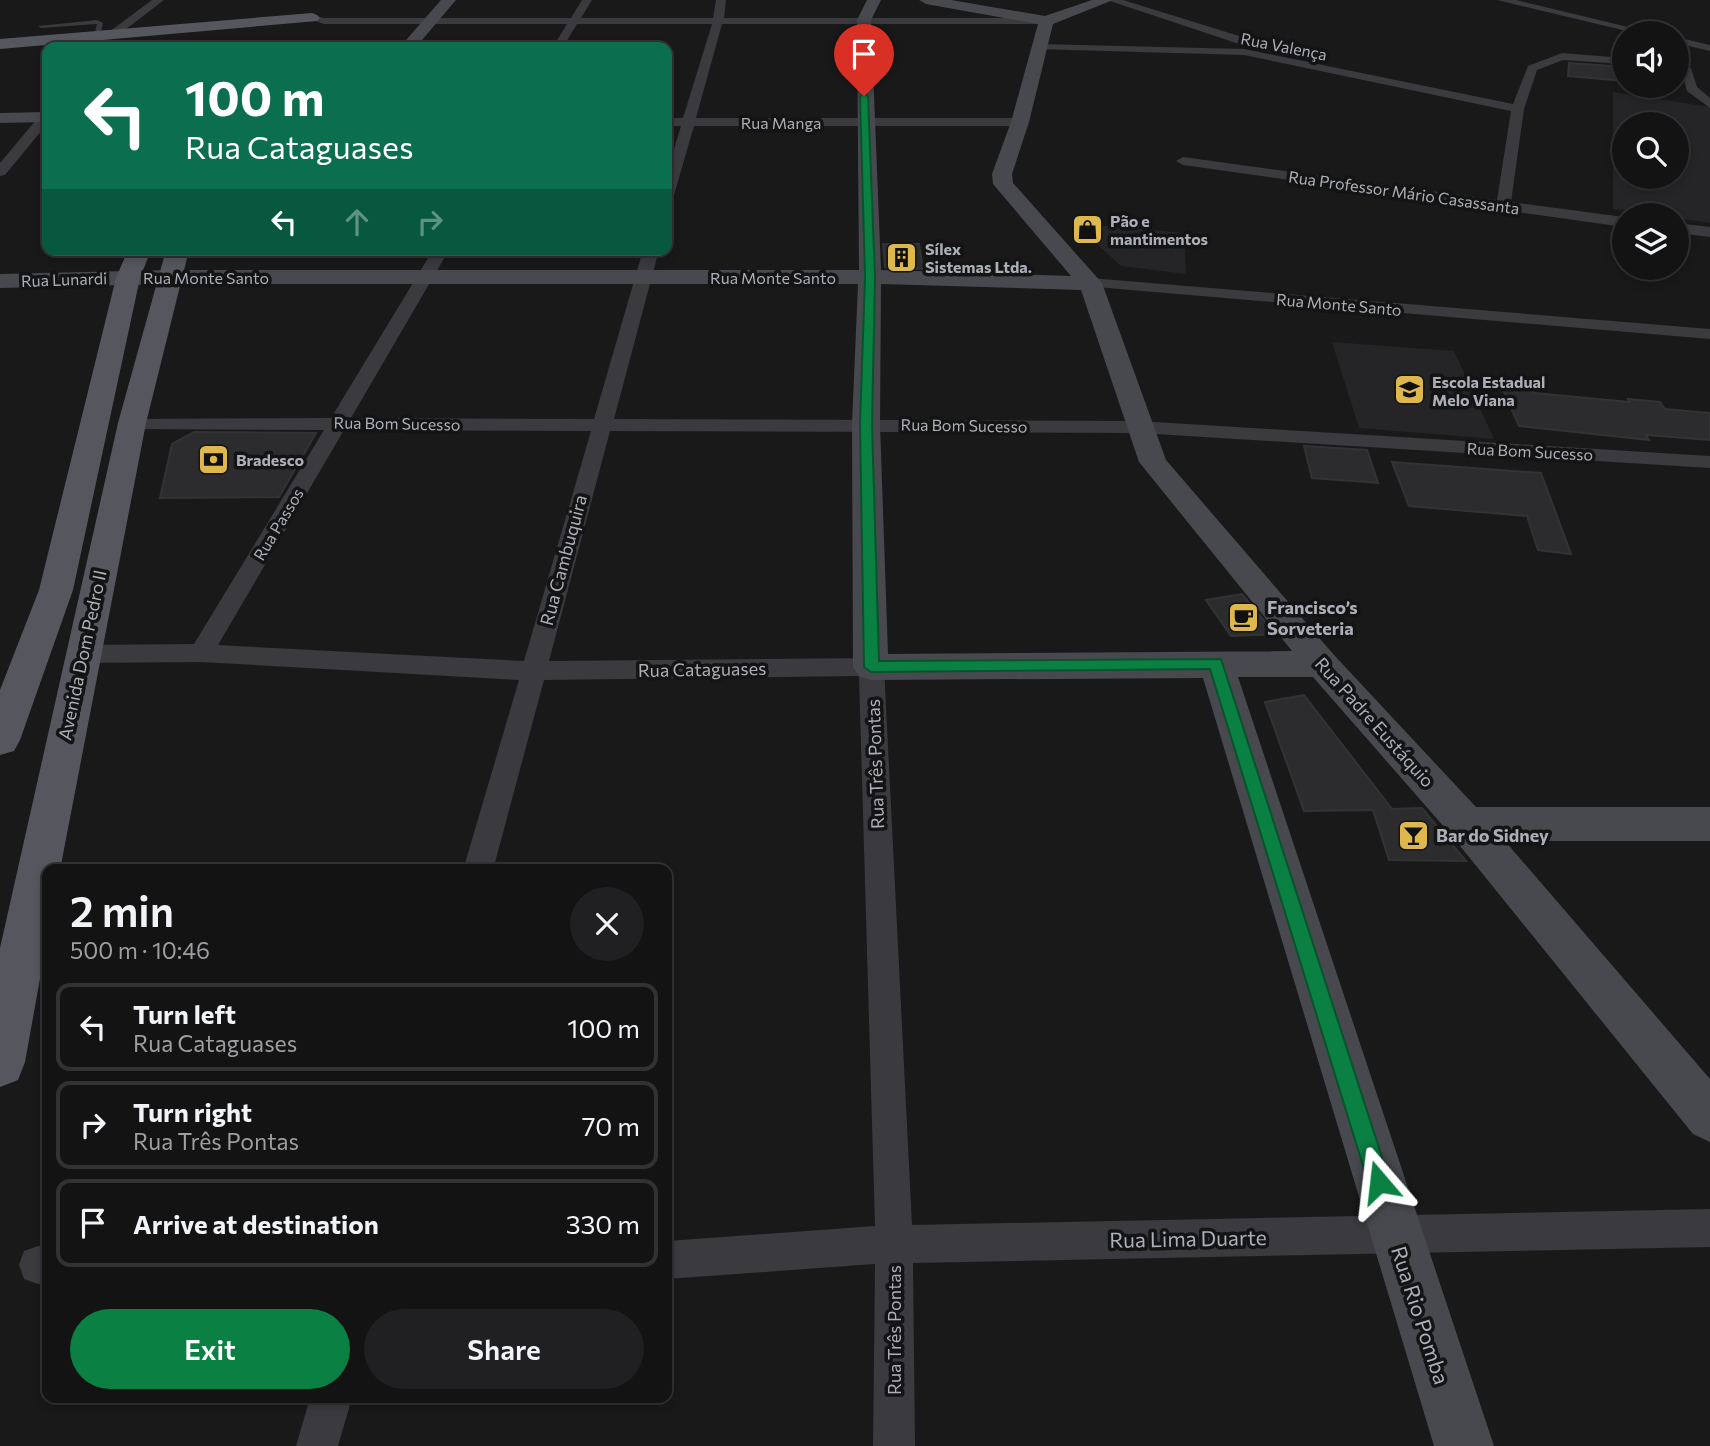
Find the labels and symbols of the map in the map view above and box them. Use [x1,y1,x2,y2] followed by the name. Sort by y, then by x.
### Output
[834,24,894,96] pin
[1239,28,1329,64] street label: Rua Valença
[741,113,821,132] street label: Rua Manga
[1287,166,1521,218] street label: Rua Professor Mário Casassanta
[1110,211,1208,248] place label: Pão e mantimentos
[1070,212,1104,246] shop icon: Pão e mantimentos
[925,239,1032,276] place label: Sílex Sistemas Ltda.
[885,240,919,274] building icon: Sílex Sistemas Ltda.
[21,268,107,290] street label: Rua Lunardi
[143,268,269,287] street label: Rua Monte Santo
[710,268,836,287] street label: Rua Monte Santo
[1275,289,1403,319] street label: Rua Monte Santo
[1432,372,1545,409] place label: Escola Estadual Melo Viana
[1392,373,1426,407] school or university icon: Escola Estadual Melo Viana
[334,412,460,434] street label: Rua Bom Sucesso
[901,414,1027,436] street label: Rua Bom Sucesso
[1466,438,1594,464] street label: Rua Bom Sucesso
[196,442,230,476] bank icon: Bradesco
[236,450,304,469] place label: Bradesco
[249,485,307,563] street label: Rua Passos
[535,492,591,628] street label: Rua Cambuquira
[53,568,111,742] street label: Avenida Dom Pedro II
[1267,596,1358,639] place label: Francisco’s Sorveteria
[1227,600,1261,634] cafe icon: Francisco’s Sorveteria
[1311,652,1439,792] street label: Rua Padre Eustáquio
[638,657,766,681] street label: Rua Cataguases
[862,699,888,829] street label: Rua Três Pontas
[1396,818,1430,852] bar icon: Bar do Sidney
[1436,824,1549,846] place label: Bar do Sidney
[1342,1145,1416,1219] position arrow
[1109,1224,1267,1252] street label: Rua Lima Duarte
[1387,1243,1455,1387] street label: Rua Rio Pomba
[883,1265,905,1395] street label: Rua Três Pontas

